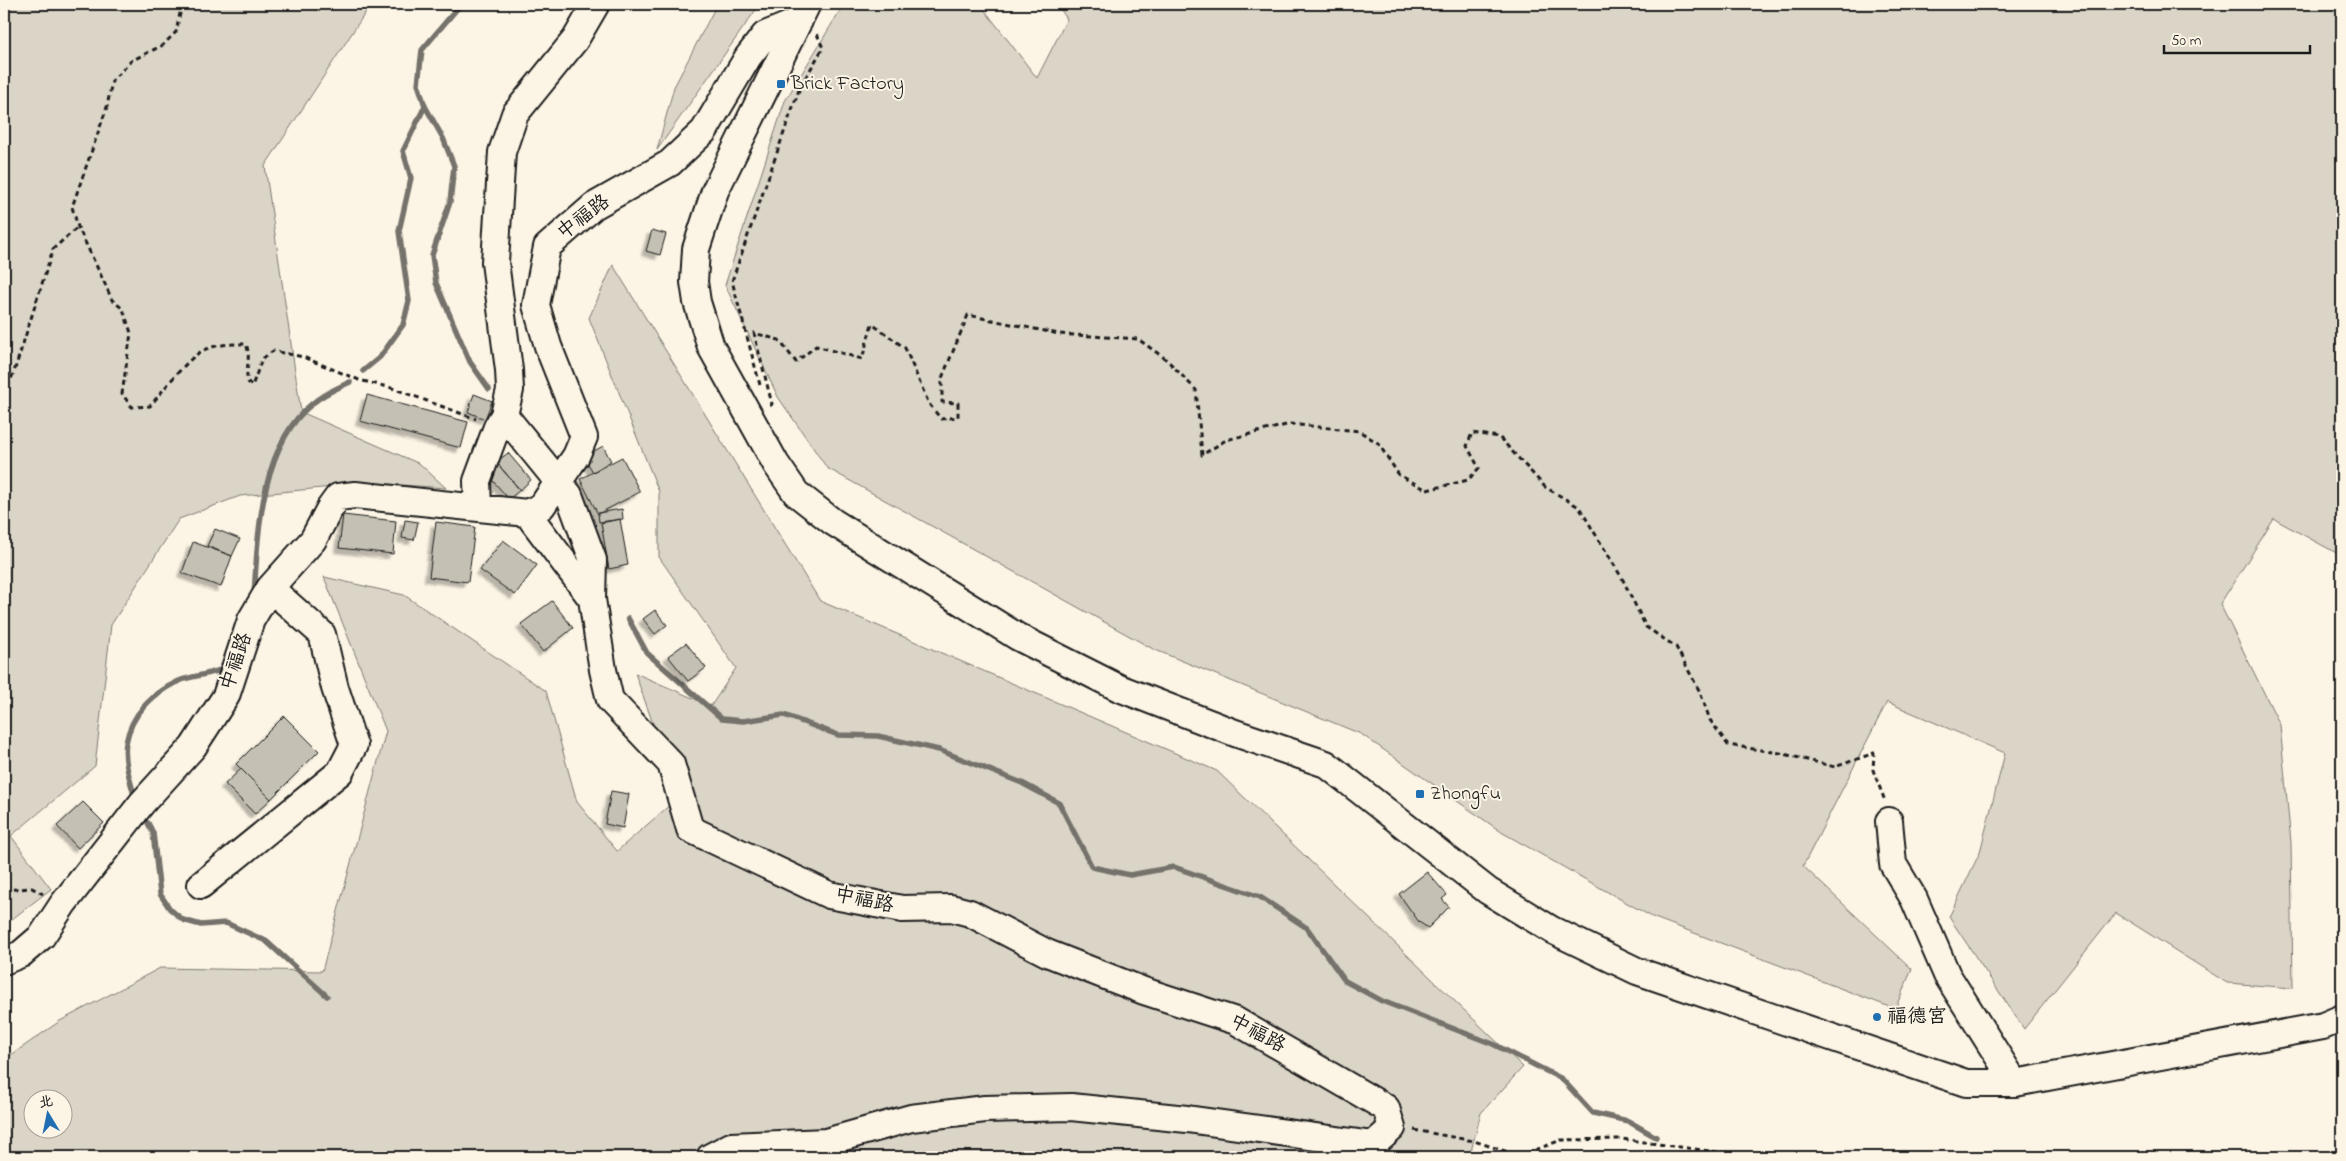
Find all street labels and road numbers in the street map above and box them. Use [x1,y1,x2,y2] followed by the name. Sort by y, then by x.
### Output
[551,188,617,248] street label: 中福路
[214,628,261,695] street label: 中福路
[832,881,897,922] street label: 中福路
[1224,1007,1291,1061] street label: 中福路

